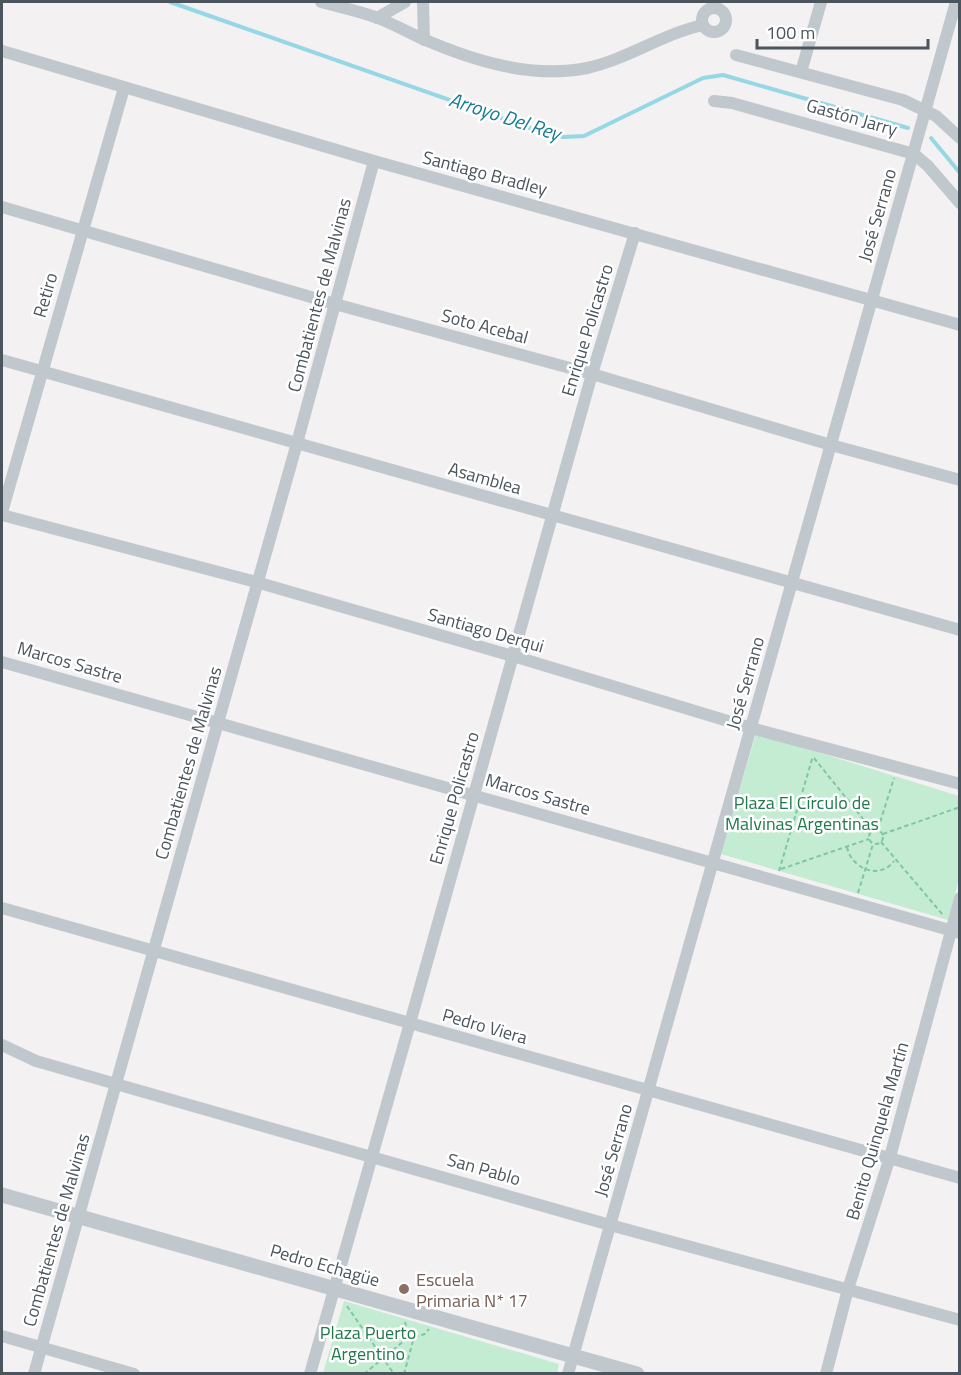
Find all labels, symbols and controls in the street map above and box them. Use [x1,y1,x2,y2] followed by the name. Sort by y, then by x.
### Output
[757,12,928,50] scale bar
[766,19,815,46] text: 100 m
[445,83,567,149] water label: Arroyo Del Rey
[803,91,901,143] street label: Gastón Jarry
[420,143,551,203] street label: Santiago Bradley
[851,165,903,265] street label: José Serrano
[280,195,358,395] street label: Combatientes de Malvinas
[554,260,620,400] street label: Enrique Policastro
[26,269,64,321] street label: Retiro
[438,301,532,351] street label: Soto Acebal
[445,455,525,501] street label: Asamblea
[425,600,547,660] street label: Santiago Derqui
[719,633,771,733] street label: José Serrano
[14,634,126,690] street label: Marcos Sastre
[147,663,229,863] street label: Combatientes de Malvinas
[422,728,486,868] street label: Enrique Policastro
[482,766,594,822] street label: Marcos Sastre
[725,789,879,837] park label: Plaza El Círculo de Malvinas Argentinas
[439,1001,531,1051] street label: Pedro Viera
[839,1039,915,1223] street label: Benito Quinquela Martín
[587,1100,639,1200] street label: José Serrano
[15,1130,97,1330] street label: Combatientes de Malvinas
[444,1146,524,1192] street label: San Pablo
[267,1236,383,1294] street label: Pedro Echagüe
[416,1266,528,1314] place label: Escuela Primaria N* 17
[397,1282,411,1296] marker: Escuela Primaria N* 17
[320,1319,416,1367] park label: Plaza Puerto Argentino

